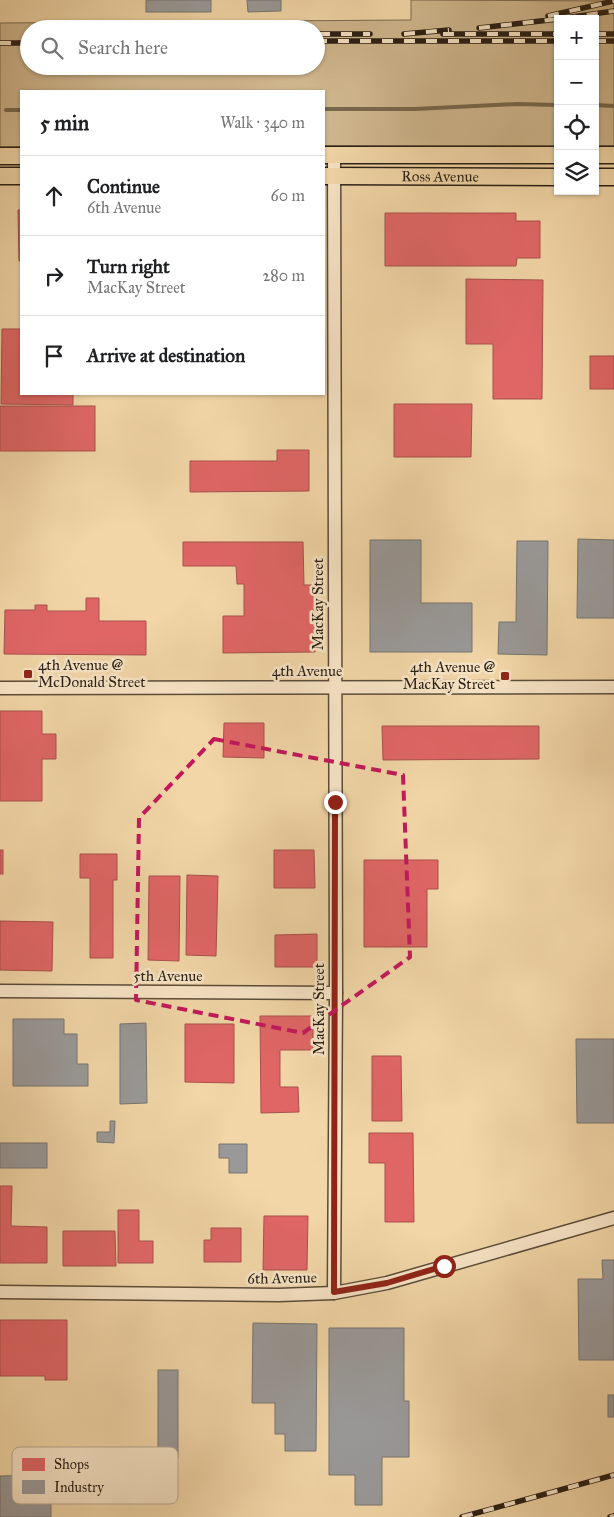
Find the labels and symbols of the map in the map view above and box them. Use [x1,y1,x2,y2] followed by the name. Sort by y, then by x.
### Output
[401,167,479,186] street label: Ross Avenue
[309,557,327,650] street label: MacKay Street
[38,656,146,691] place label: 4th Avenue @ McDonald Street
[403,658,496,693] place label: 4th Avenue @ MacKay Street
[272,662,342,680] street label: 4th Avenue
[22,668,34,680] marker: 4th Avenue @ McDonald Street
[499,670,511,682] marker: 4th Avenue @ MacKay Street
[324,791,347,814] route end
[310,962,328,1055] street label: MacKay Street
[134,967,202,985] street label: 5th Avenue
[433,1255,456,1278] route start
[247,1268,317,1288] street label: 6th Avenue
[12,1447,178,1504] legend
[54,1456,89,1473] text: Shops
[54,1479,104,1496] text: Industry

